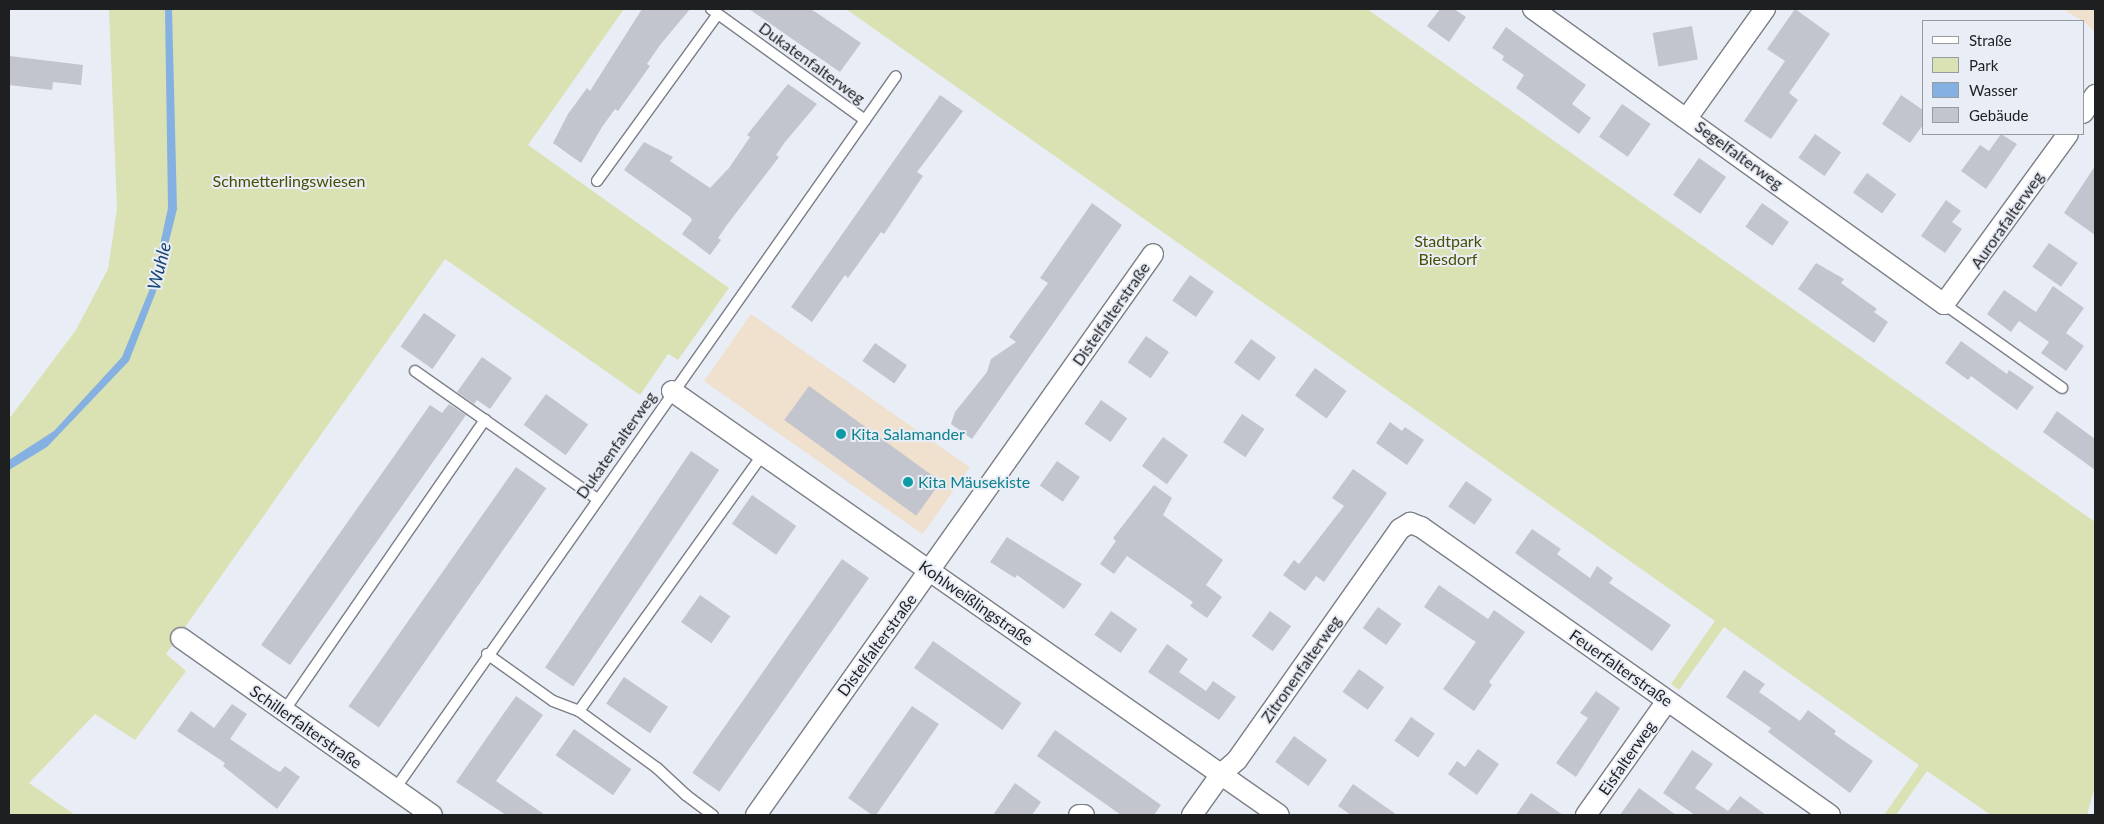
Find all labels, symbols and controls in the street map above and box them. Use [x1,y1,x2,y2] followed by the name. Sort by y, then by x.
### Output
[755,18,869,108] street label: Dukatenfalterweg
[1922,20,2084,135] legend
[1969,31,2012,49] text: Straße
[1969,56,1998,74] text: Park
[1969,81,2018,99] text: Wasser
[1969,106,2028,124] text: Gebäude
[1691,117,1787,193] street label: Segelfalterweg
[1966,168,2048,272] street label: Aurorafalterweg
[213,171,365,191] park label: Schmetterlingswiesen
[1414,231,1482,269] park label: Stadtpark Biesdorf
[143,240,175,292] water label: Wuhle
[1068,259,1154,369] street label: Distelfalterstraße
[572,388,660,502] street label: Dukatenfalterweg
[851,424,965,444] place label: Kita Salamander
[835,428,847,440] marker: Kita Salamander
[918,472,1030,492] place label: Kita Mäusekiste
[902,476,914,488] marker: Kita Mäusekiste
[915,557,1037,649] street label: Kohlweißlingstraße
[833,590,921,700] street label: Distelfalterstraße
[1257,612,1345,726] street label: Zitronenfalterweg
[1566,625,1676,711] street label: Feuerfalterstraße
[246,681,366,773] street label: Schillerfalterstraße
[1594,717,1660,799] street label: Eisfalterweg

